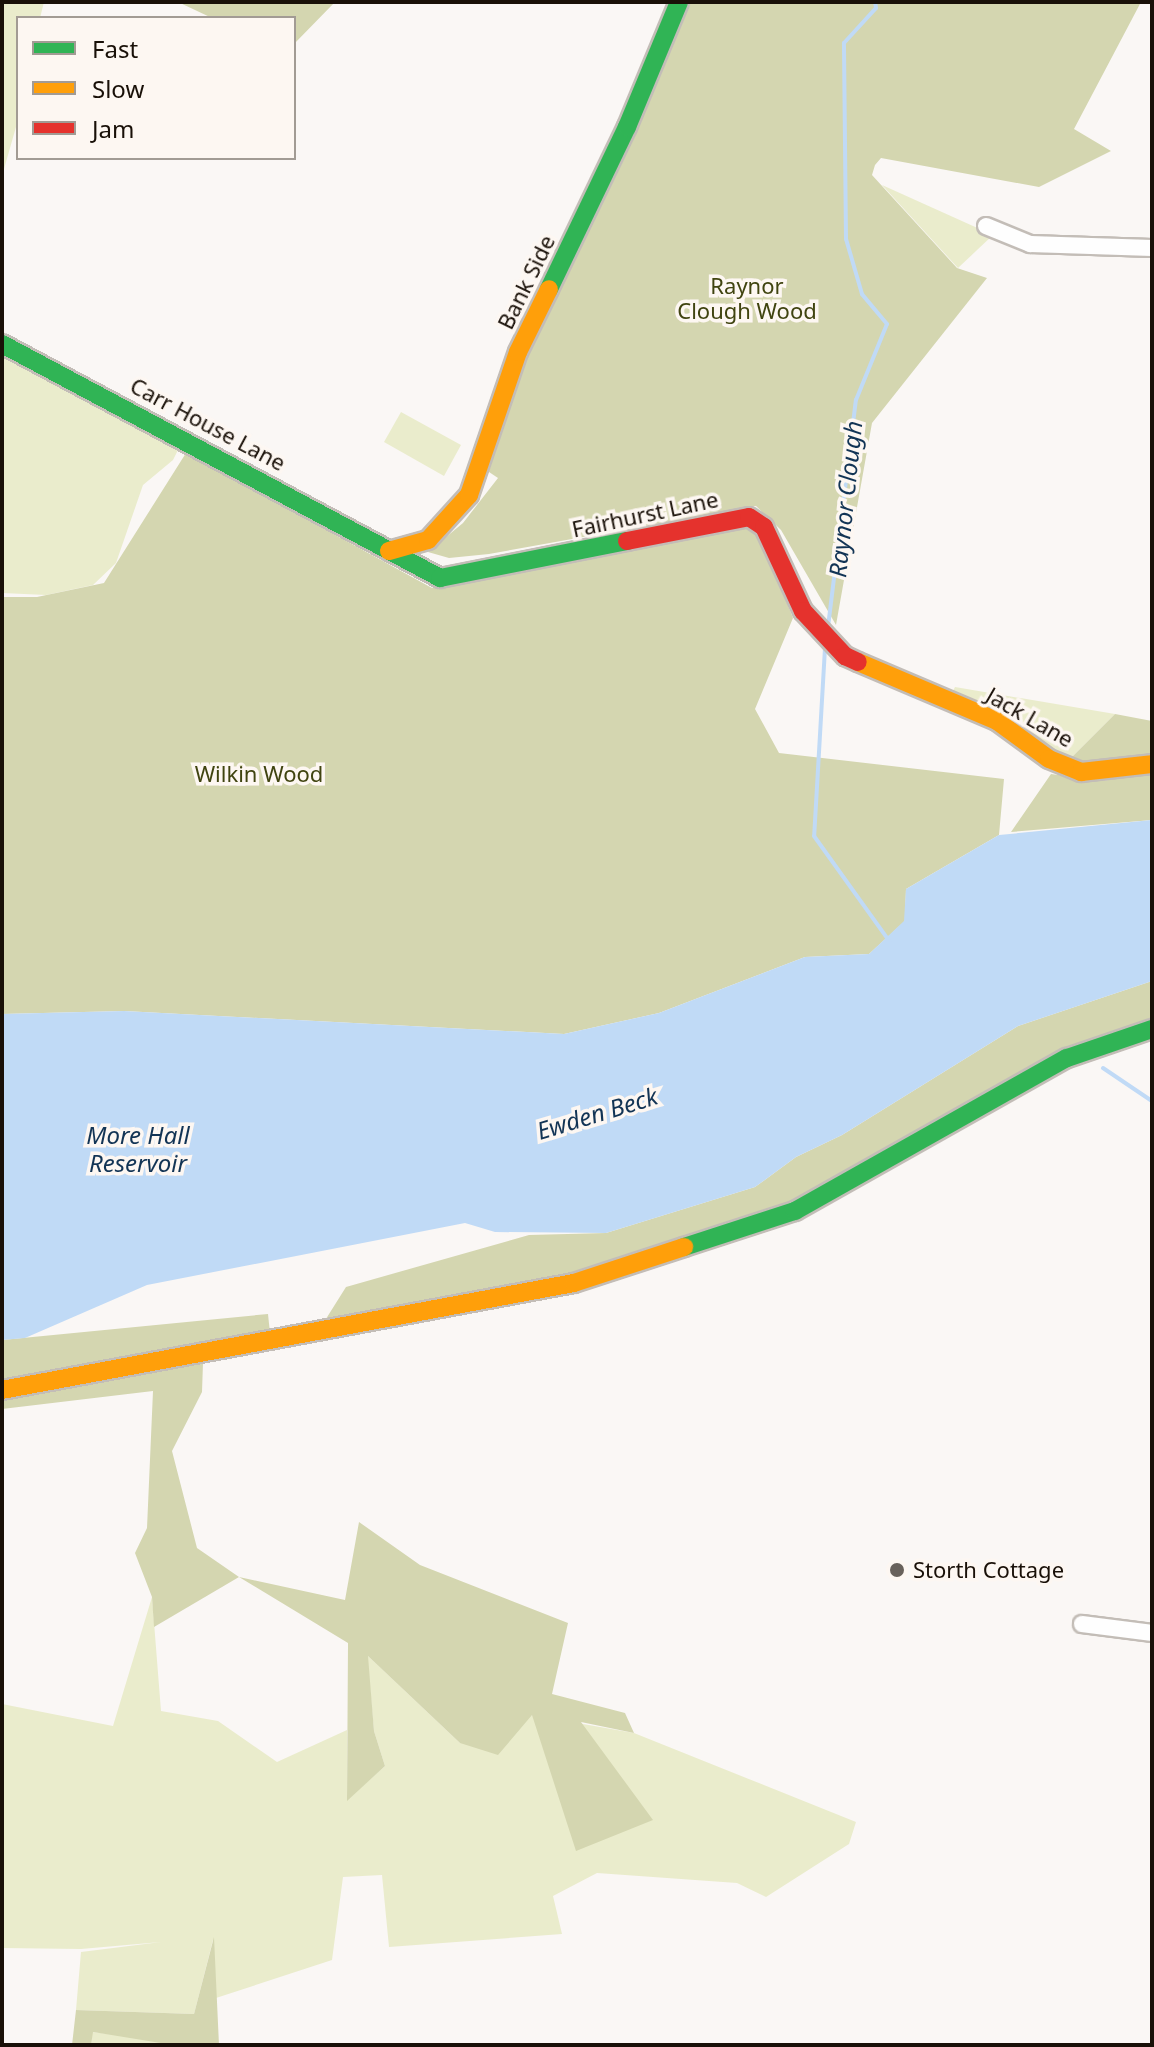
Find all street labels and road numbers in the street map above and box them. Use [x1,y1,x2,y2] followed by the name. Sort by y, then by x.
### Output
[492,231,560,333] street label: Bank Side
[126,372,290,476] street label: Carr House Lane
[569,486,721,542] street label: Fairhurst Lane
[982,682,1078,752] street label: Jack Lane

